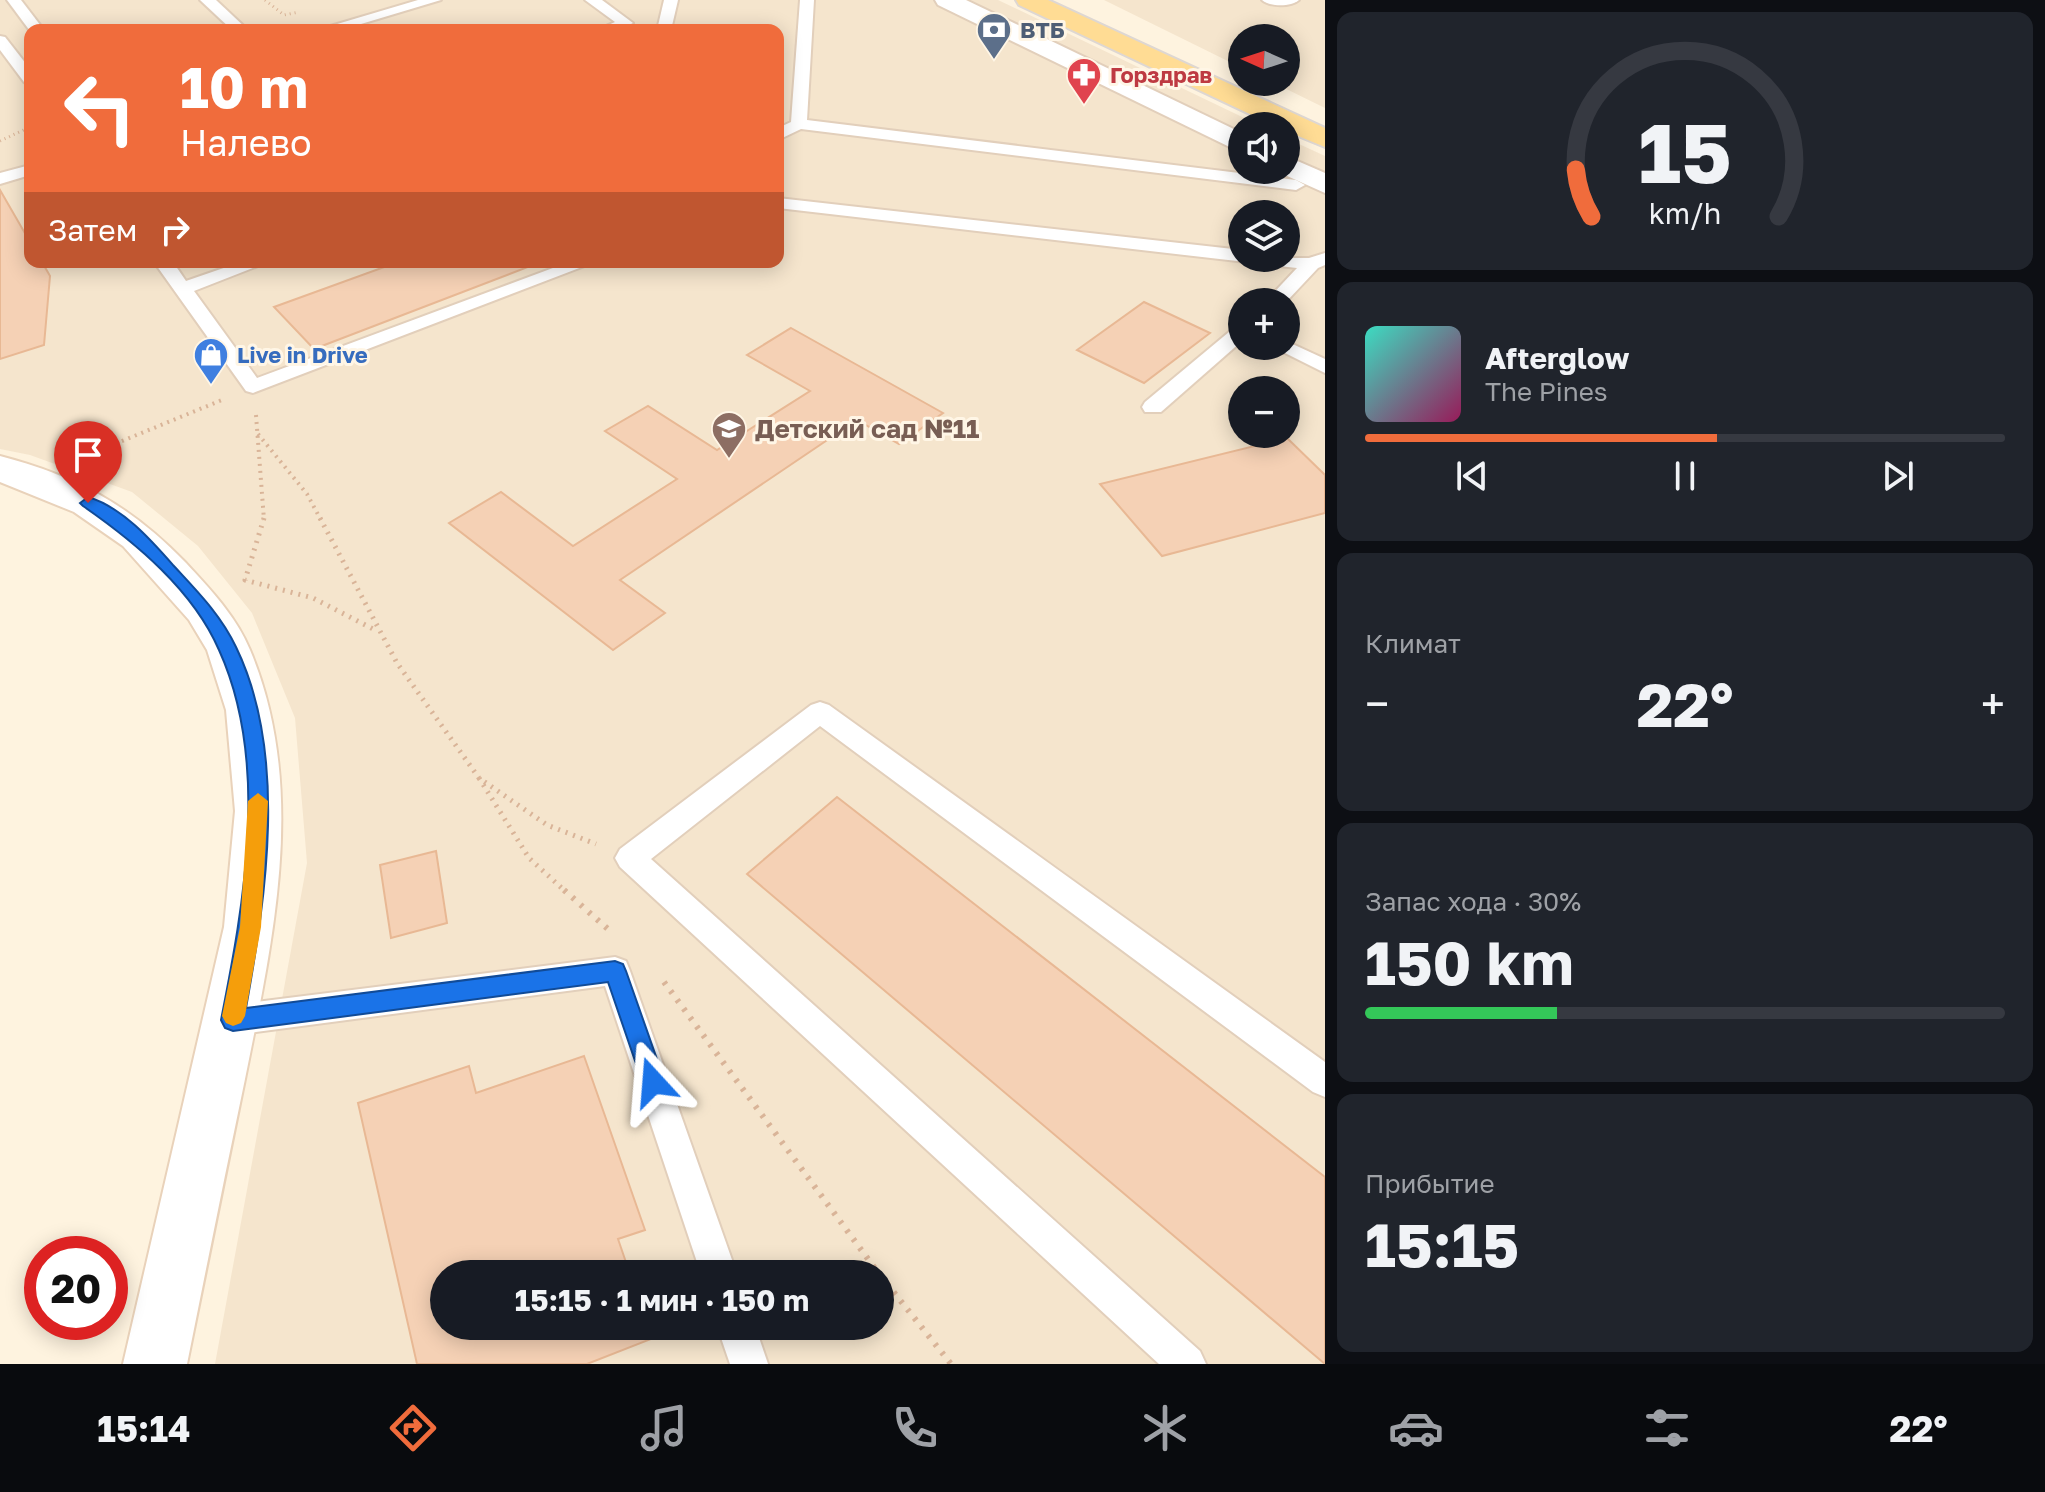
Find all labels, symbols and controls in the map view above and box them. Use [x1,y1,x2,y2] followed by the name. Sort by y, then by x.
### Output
[975,11,1013,61] bank icon: ВТБ
[1020,16,1065,43] place label: ВТБ
[1228,24,1300,96] north arrow
[1228,24,1300,448] map controls
[180,53,308,120] text: 10 m
[48,56,152,160] icon: left
[1065,56,1103,106] pharmacy icon: Горздрав
[1110,61,1213,88] place label: Горздрав
[1638,101,1732,201] text: 15
[1228,112,1300,184] button: sound
[180,121,312,164] text: Налево
[1649,196,1721,230] text: km/h
[1228,200,1300,272] button: layers
[153,208,197,252] icon: right
[48,212,137,248] text: Затем
[1228,288,1300,360] button: +
[192,336,230,386] shop icon: Live in Drive
[1485,340,1629,376] text: Afterglow
[237,341,368,368] place label: Live in Drive
[1228,376,1300,448] button: −
[1485,376,1608,407] text: The Pines
[710,410,748,460] school or university icon: Детский сад №11
[755,413,980,444] place label: Детский сад №11
[54,421,122,503] pin
[66,433,110,477] icon: arrive
[1450,454,1494,498] icon: previous
[1663,454,1707,498] icon: pause
[1876,454,1920,498] icon: next
[1365,628,1461,659] text: Климат
[1637,668,1733,740] text: 22°
[1365,677,1389,730] text: −
[1981,677,2005,730] text: +
[1365,886,1581,917] text: Запас хода · 30%
[1365,926,1574,998] text: 150 km
[611,1040,695,1124] position arrow
[1365,1168,1494,1199] text: Прибытие
[1365,1208,1519,1280] text: 15:15
[24,1236,128,1340] speed limit sign: 20
[515,1282,809,1318] text: 15:15 · 1 мин · 150 m
[385,1400,441,1456] icon: directions
[636,1400,692,1456] icon: music
[887,1400,943,1456] icon: phone
[1137,1400,1193,1456] icon: climate
[1388,1400,1444,1456] icon: car
[1639,1400,1695,1456] icon: filters
[97,1407,190,1450] text: 15:14
[1890,1407,1948,1450] text: 22°

